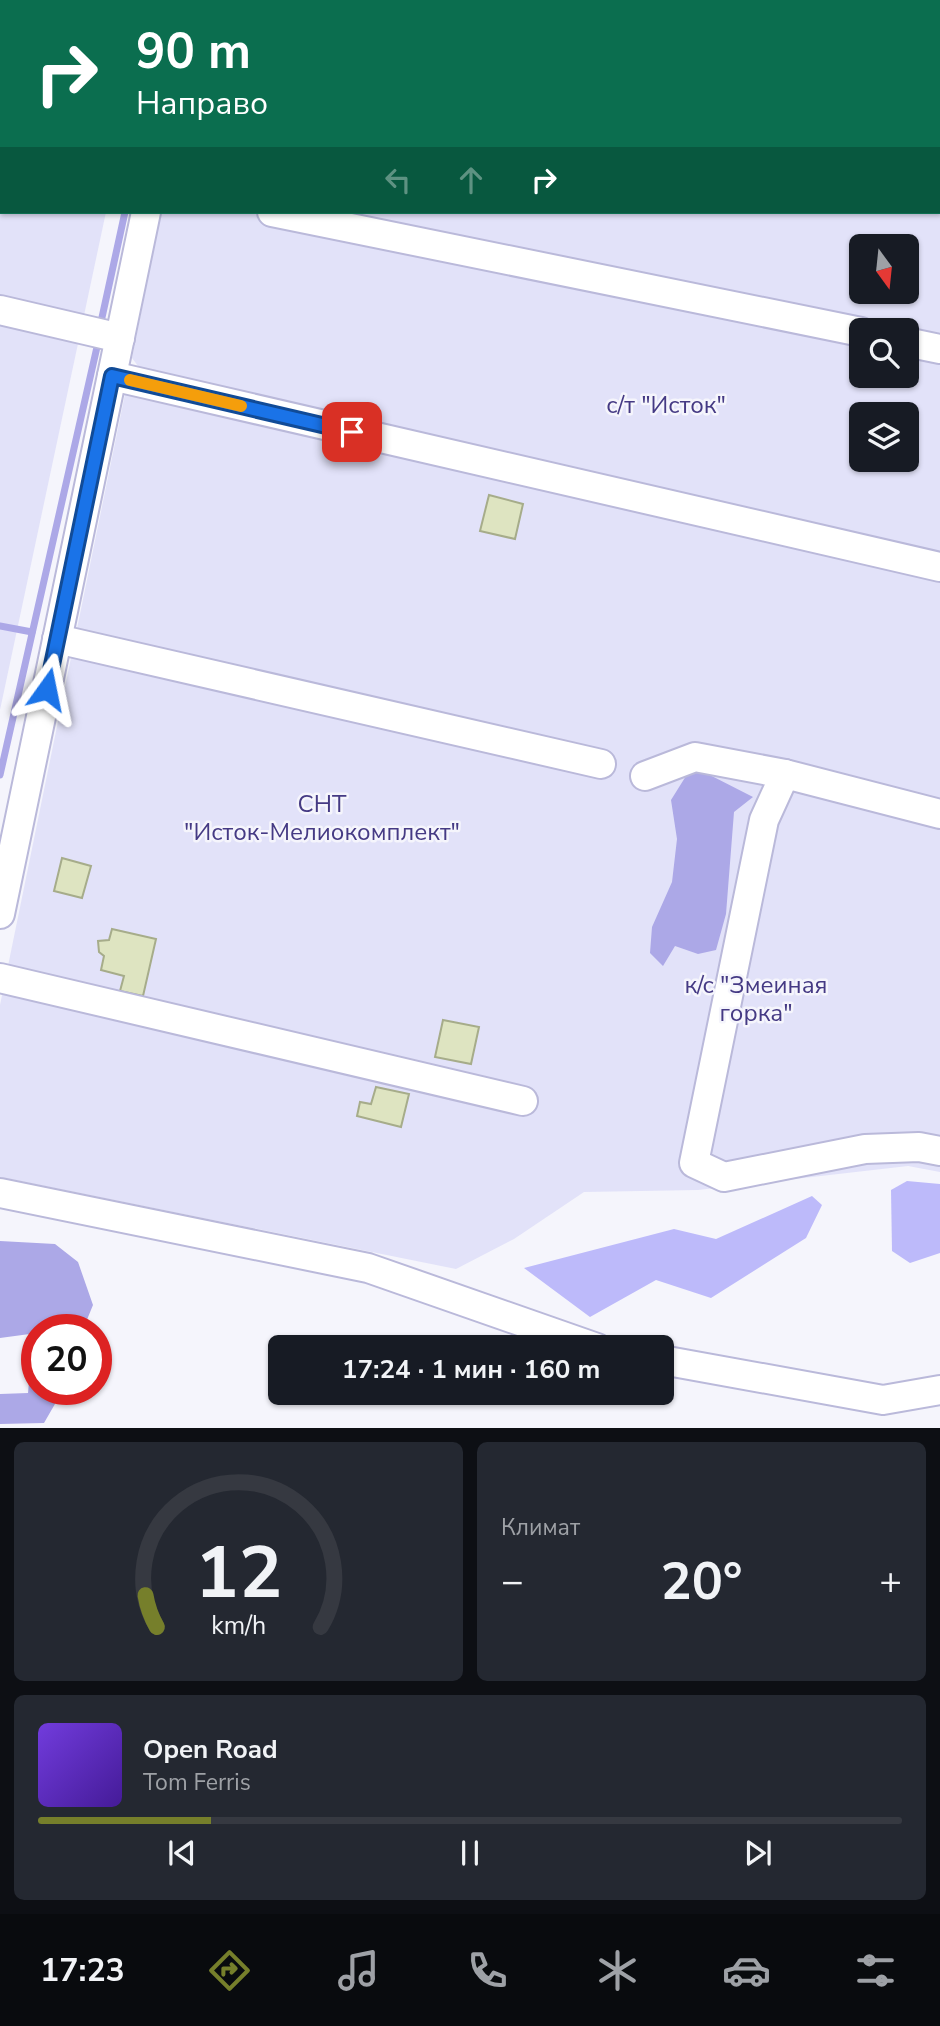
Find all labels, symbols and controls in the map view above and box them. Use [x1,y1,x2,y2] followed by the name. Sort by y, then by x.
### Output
[136,18,251,85] text: 90 m
[21,28,112,119] icon: right
[136,82,268,125] text: Направо
[379,161,417,199] icon: left
[452,161,490,199] icon: ahead
[525,161,563,199] icon: right
[849,234,919,304] north arrow
[849,234,919,472] map controls
[849,318,919,388] button: search
[606,389,726,421] park label: с/т "Исток"
[322,402,382,462] pin
[849,402,919,472] button: layers
[333,413,371,451] icon: arrive
[10,652,84,726] position arrow
[184,788,460,848] park label: СНТ "Исток-Мелиокомплект"
[684,969,828,1029] park label: к/с "Змеиная горка"
[21,1314,112,1405] speed limit sign: 20
[342,1352,600,1387] text: 17:24 · 1 мин · 160 m
[501,1512,580,1543] text: Климат
[195,1524,282,1624] text: 12
[660,1546,743,1617] text: 20°
[501,1556,524,1607] text: −
[879,1556,902,1607] text: +
[211,1609,266,1643] text: km/h
[143,1732,278,1767] text: Open Road
[143,1767,251,1798] text: Tom Ferris
[163,1834,201,1872] icon: previous
[451,1834,489,1872] icon: pause
[739,1834,777,1872] icon: next
[205,1946,254,1995] icon: directions
[334,1946,383,1995] icon: music
[463,1946,512,1995] icon: phone
[593,1946,642,1995] icon: climate
[722,1946,771,1995] icon: car
[851,1946,900,1995] icon: filters
[40,1949,125,1992] text: 17:23

